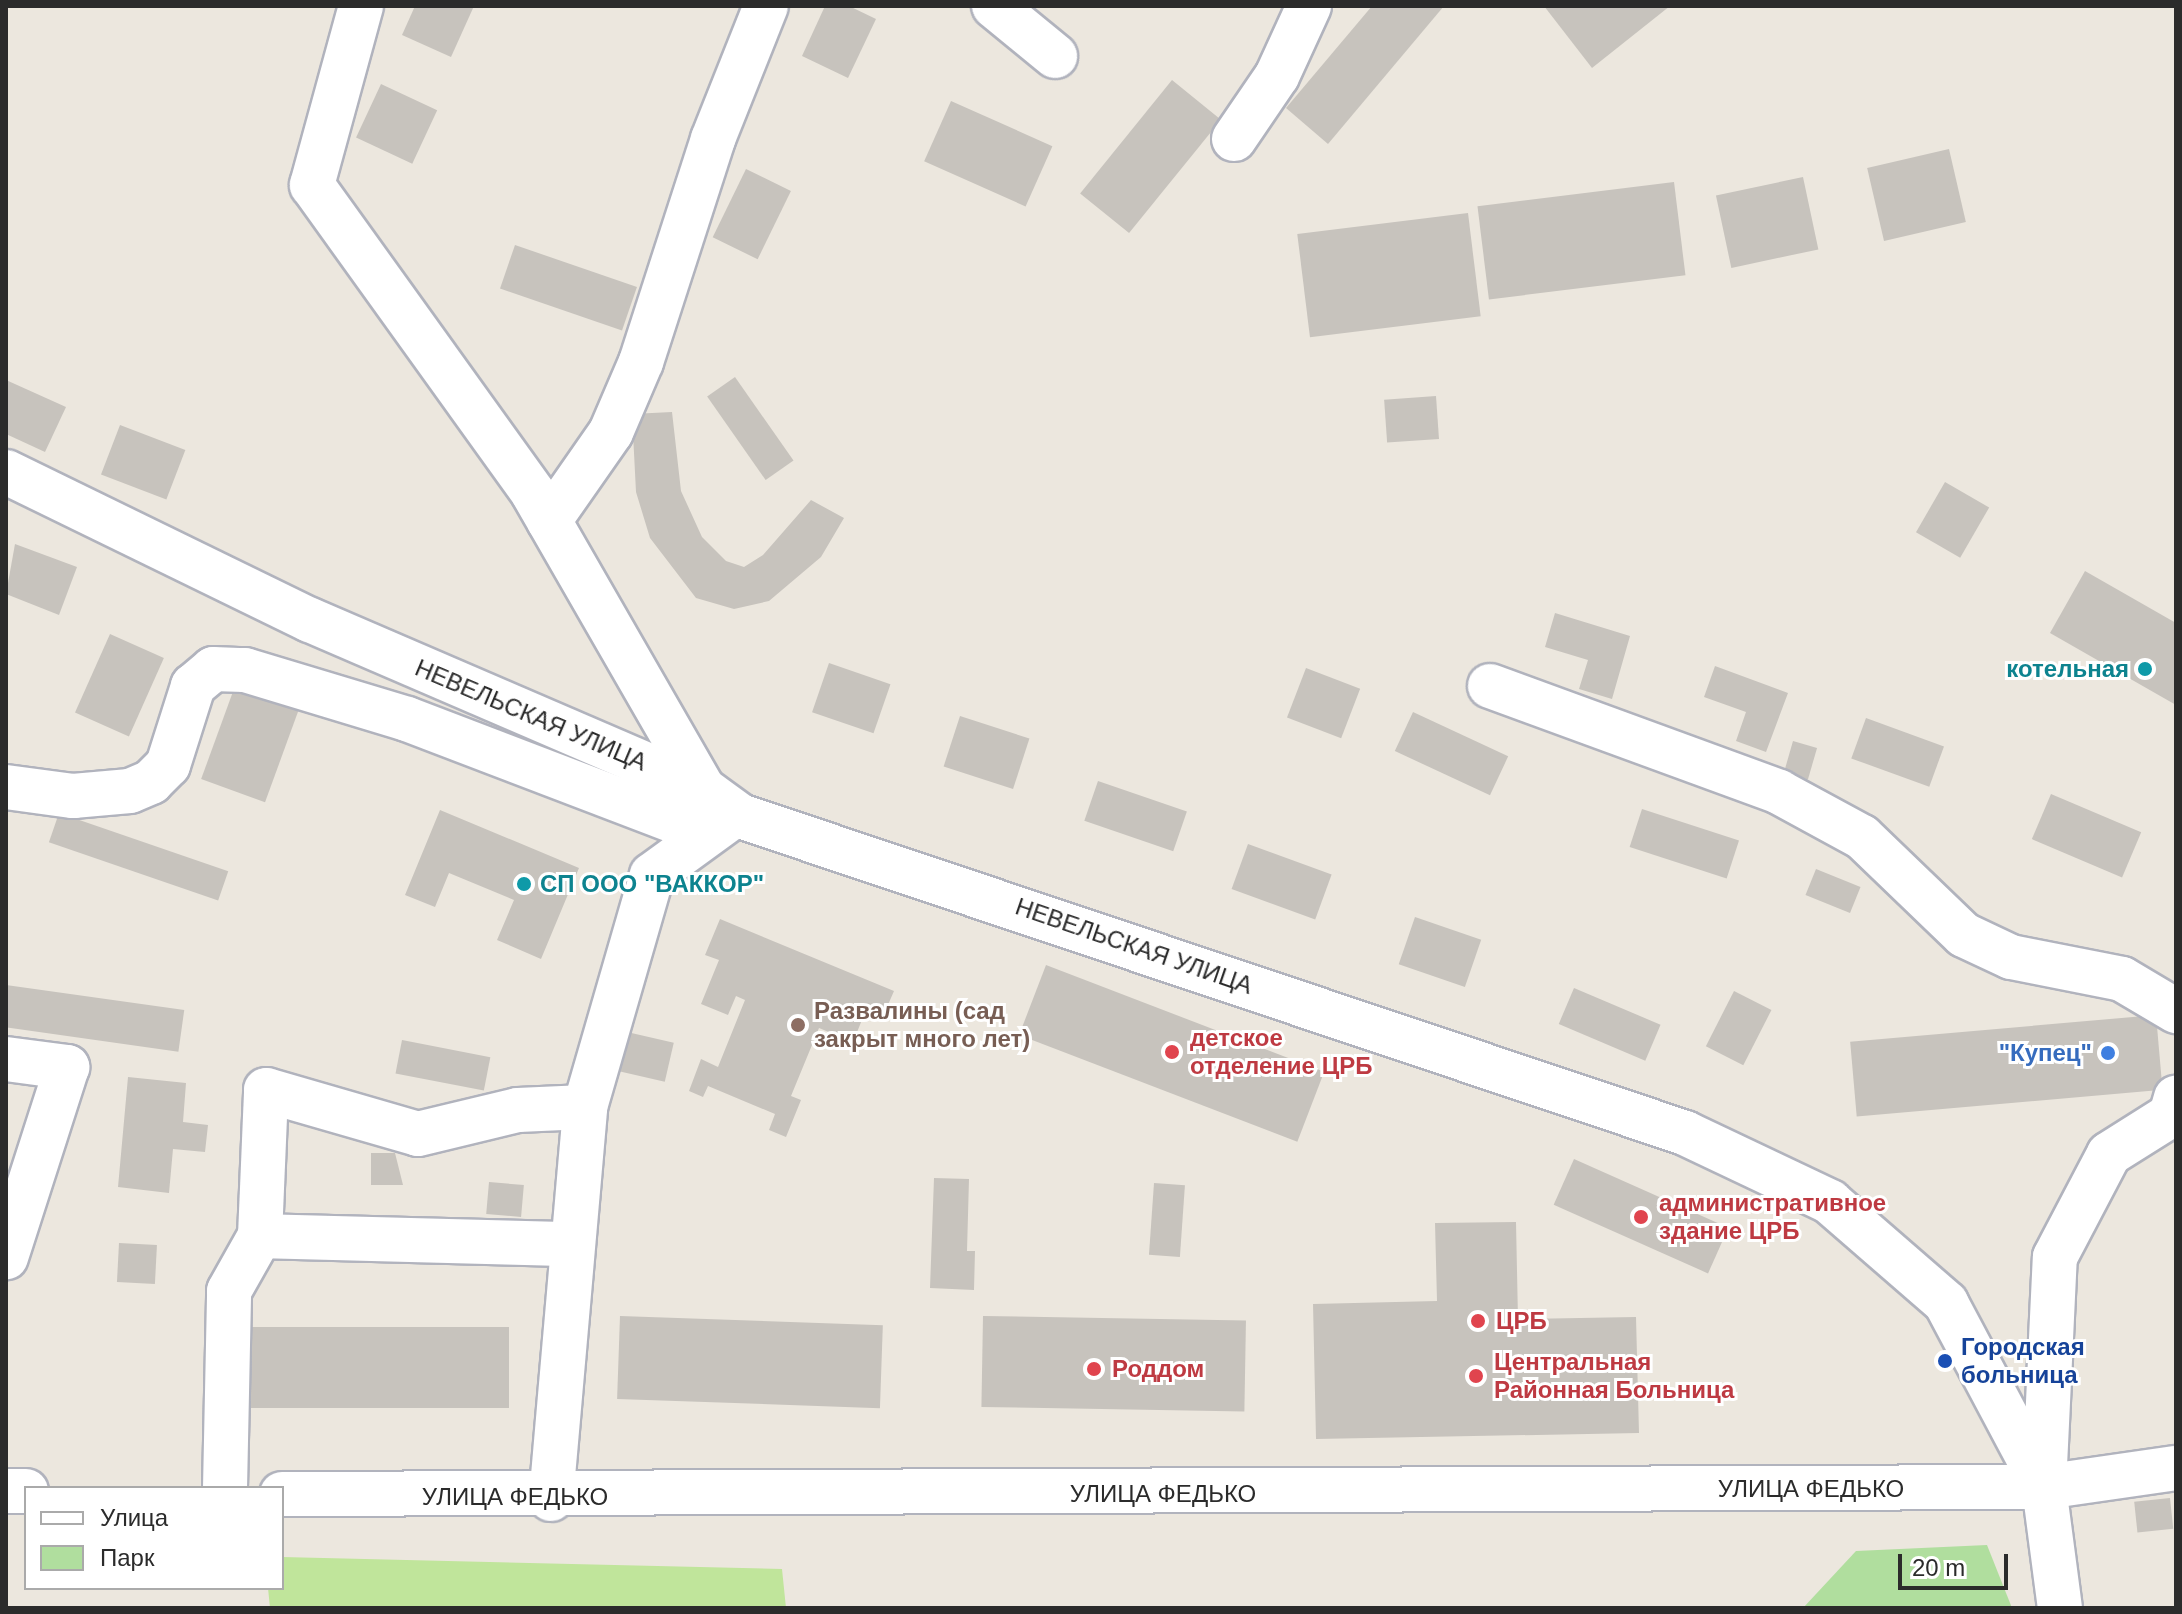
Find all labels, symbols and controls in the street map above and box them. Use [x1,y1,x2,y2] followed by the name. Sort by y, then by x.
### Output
[411,653,651,777] street label: НЕВЕЛЬСКАЯ УЛИЦА
[2006,655,2129,683] place label: котельная
[2136,660,2154,678] marker: котельная
[540,870,764,898] place label: СП ООО "ВАККОР"
[515,875,533,893] marker: СП ООО "ВАККОР"
[1012,892,1256,1000] street label: НЕВЕЛЬСКАЯ УЛИЦА
[814,997,1030,1053] place label: Развалины (сад закрыт много лет)
[789,1016,807,1034] marker: Развалины (сад закрыт много лет)
[1190,1024,1372,1080] place label: детское отделение ЦРБ
[1999,1039,2092,1067] place label: "Купец"
[1161,1041,1183,1063] marker: детское отделение ЦРБ
[2099,1044,2117,1062] marker: "Купец"
[1659,1189,1886,1245] place label: административное здание ЦРБ
[1630,1206,1652,1228] marker: административное здание ЦРБ
[1496,1307,1547,1335] place label: ЦРБ
[1467,1310,1489,1332] marker: ЦРБ
[1961,1333,2085,1389] place label: Городская больница
[1494,1348,1734,1404] place label: Центральная Районная Больница
[1936,1352,1954,1370] marker: Городская больница
[1112,1355,1204,1383] place label: Роддом
[1083,1358,1105,1380] marker: Роддом
[1465,1365,1487,1387] marker: Центральная Районная Больница
[1718,1475,1904,1503] street label: УЛИЦА ФЕДЬКО
[1070,1480,1256,1508] street label: УЛИЦА ФЕДЬКО
[422,1483,608,1511] street label: УЛИЦА ФЕДЬКО
[24,1486,284,1590] legend
[100,1504,168,1531] text: Улица
[1902,1538,2012,1588] scale bar
[100,1544,154,1571] text: Парк
[1912,1554,1965,1581] text: 20 m

